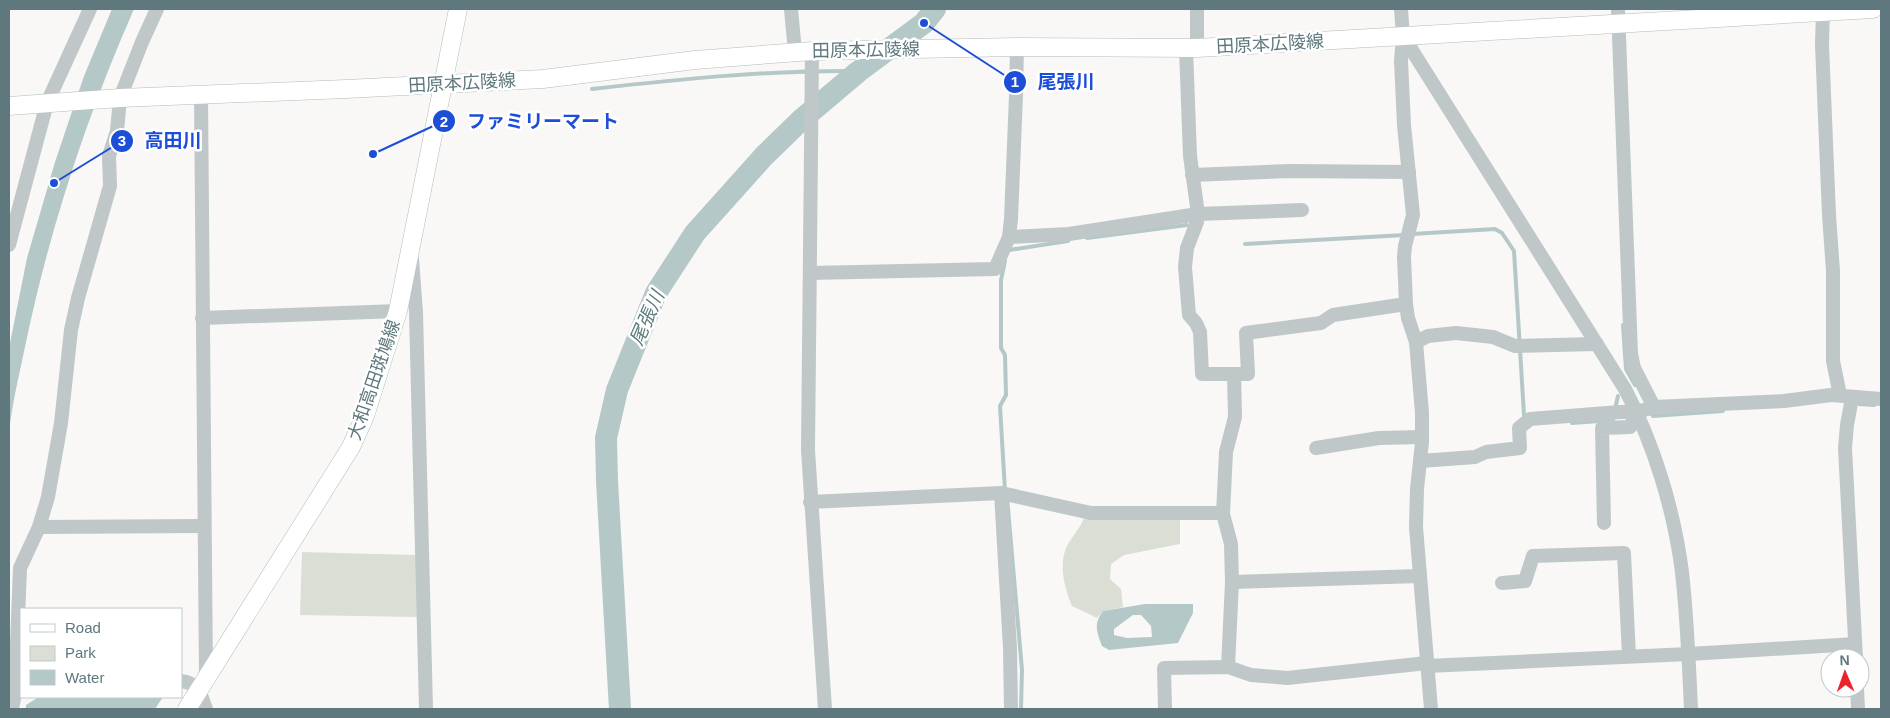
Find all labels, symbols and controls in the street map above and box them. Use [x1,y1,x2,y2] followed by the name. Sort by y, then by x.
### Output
[1216,31,1324,57] street label: 田原本広陵線
[812,39,920,61] street label: 田原本広陵線
[1003,65,1105,99] callout: 尾張川
[408,70,516,96] street label: 田原本広陵線
[1037,71,1095,92] text: 尾張川
[1011,73,1019,90] text: 1
[432,104,629,138] callout: ファミリーマート
[467,111,619,132] text: ファミリーマート
[440,113,448,130] text: 2
[110,124,212,158] callout: 高田川
[144,130,202,151] text: 高田川
[118,132,126,149] text: 3
[626,286,669,348] water label: 尾張川
[344,317,404,443] street label: 大和高田斑鳩線
[20,608,182,698] legend
[65,619,101,636] text: Road
[65,644,96,661] text: Park
[1820,648,1870,698] north arrow
[1839,652,1850,668] text: N
[65,669,104,686] text: Water

